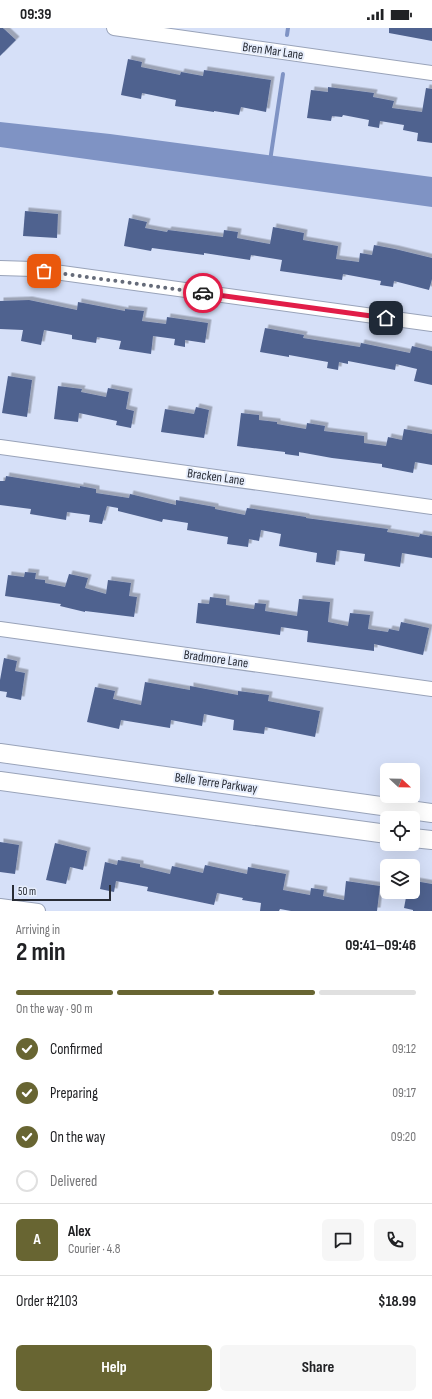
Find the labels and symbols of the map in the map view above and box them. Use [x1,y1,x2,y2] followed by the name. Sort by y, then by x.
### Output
[242,39,304,63] street label: Bren Mar Lane
[27,254,61,288] pin
[183,273,223,313] courier
[369,301,403,335] pin
[186,465,246,489] street label: Bracken Lane
[183,647,249,671] street label: Bradmore Lane
[380,763,420,803] north arrow
[174,769,258,797] street label: Belle Terre Parkway
[12,883,111,902] scale bar

